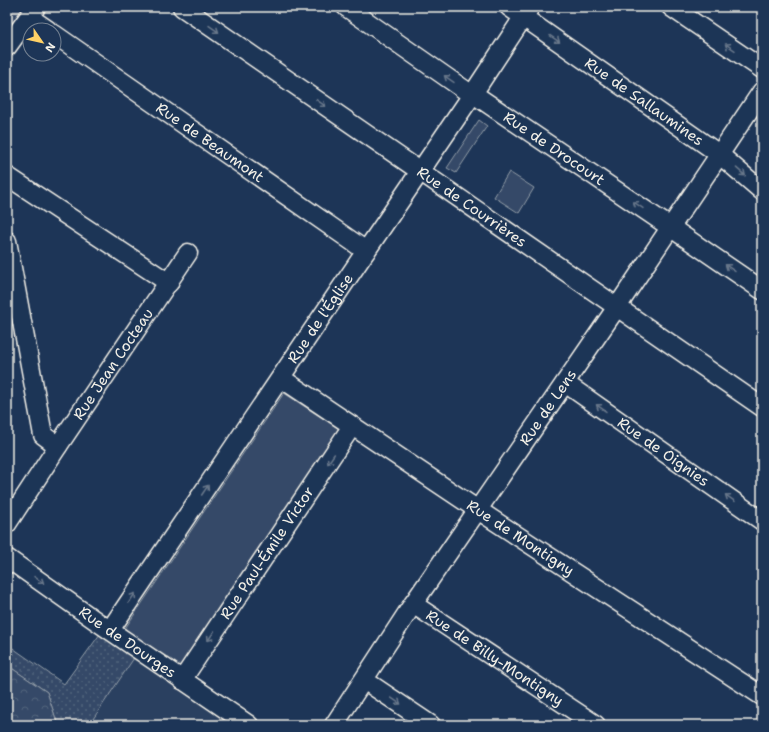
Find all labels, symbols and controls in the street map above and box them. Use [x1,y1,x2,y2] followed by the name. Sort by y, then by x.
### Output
[22,22,62,62] north arrow
[208,25,219,33] one-way arrow
[550,35,561,43] one-way arrow
[41,40,59,55] text: N
[725,43,736,51] one-way arrow
[581,53,708,150] street label: Rue de Sallaumines
[443,75,454,83] one-way arrow
[152,98,268,187] street label: Rue de Beaumont
[315,99,326,107] one-way arrow
[499,107,609,190] street label: Rue de Drocourt
[413,162,531,252] street label: Rue de Courrières
[735,168,746,177] one-way arrow
[633,201,644,209] one-way arrow
[725,264,736,272] one-way arrow
[283,270,358,367] street label: Rue de l'Église
[68,304,158,424] street label: Rue Jean Cocteau
[515,365,581,449] street label: Rue de Lens
[595,404,606,412] one-way arrow
[613,413,713,491] street label: Rue de Oignies
[327,453,335,464] one-way arrow
[215,483,319,623] street label: Rue Paul-Émile Victor
[201,485,209,496] one-way arrow
[725,494,736,502] one-way arrow
[463,495,578,580] street label: Rue de Montigny
[33,576,44,584] one-way arrow
[128,593,136,604] one-way arrow
[75,602,180,683] street label: Rue de Dourges
[422,605,567,711] street label: Rue de Billy-Montigny
[207,630,215,641] one-way arrow
[390,697,401,705] one-way arrow

